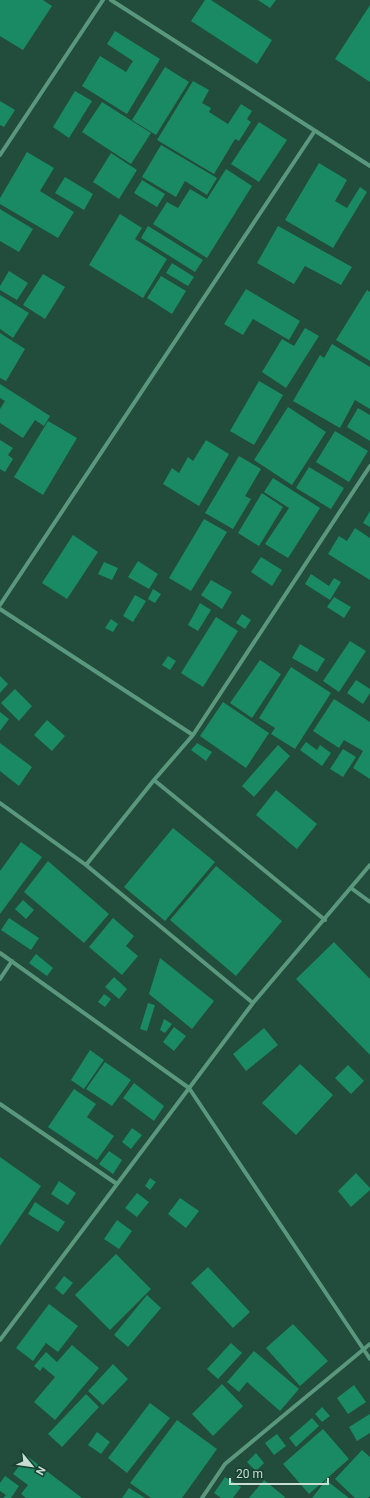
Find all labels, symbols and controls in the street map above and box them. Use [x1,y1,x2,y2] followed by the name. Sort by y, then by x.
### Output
[12,1446,52,1486] north arrow
[230,1460,328,1486] scale bar
[33,1464,48,1477] text: N
[236,1467,263,1481] text: 20 m

